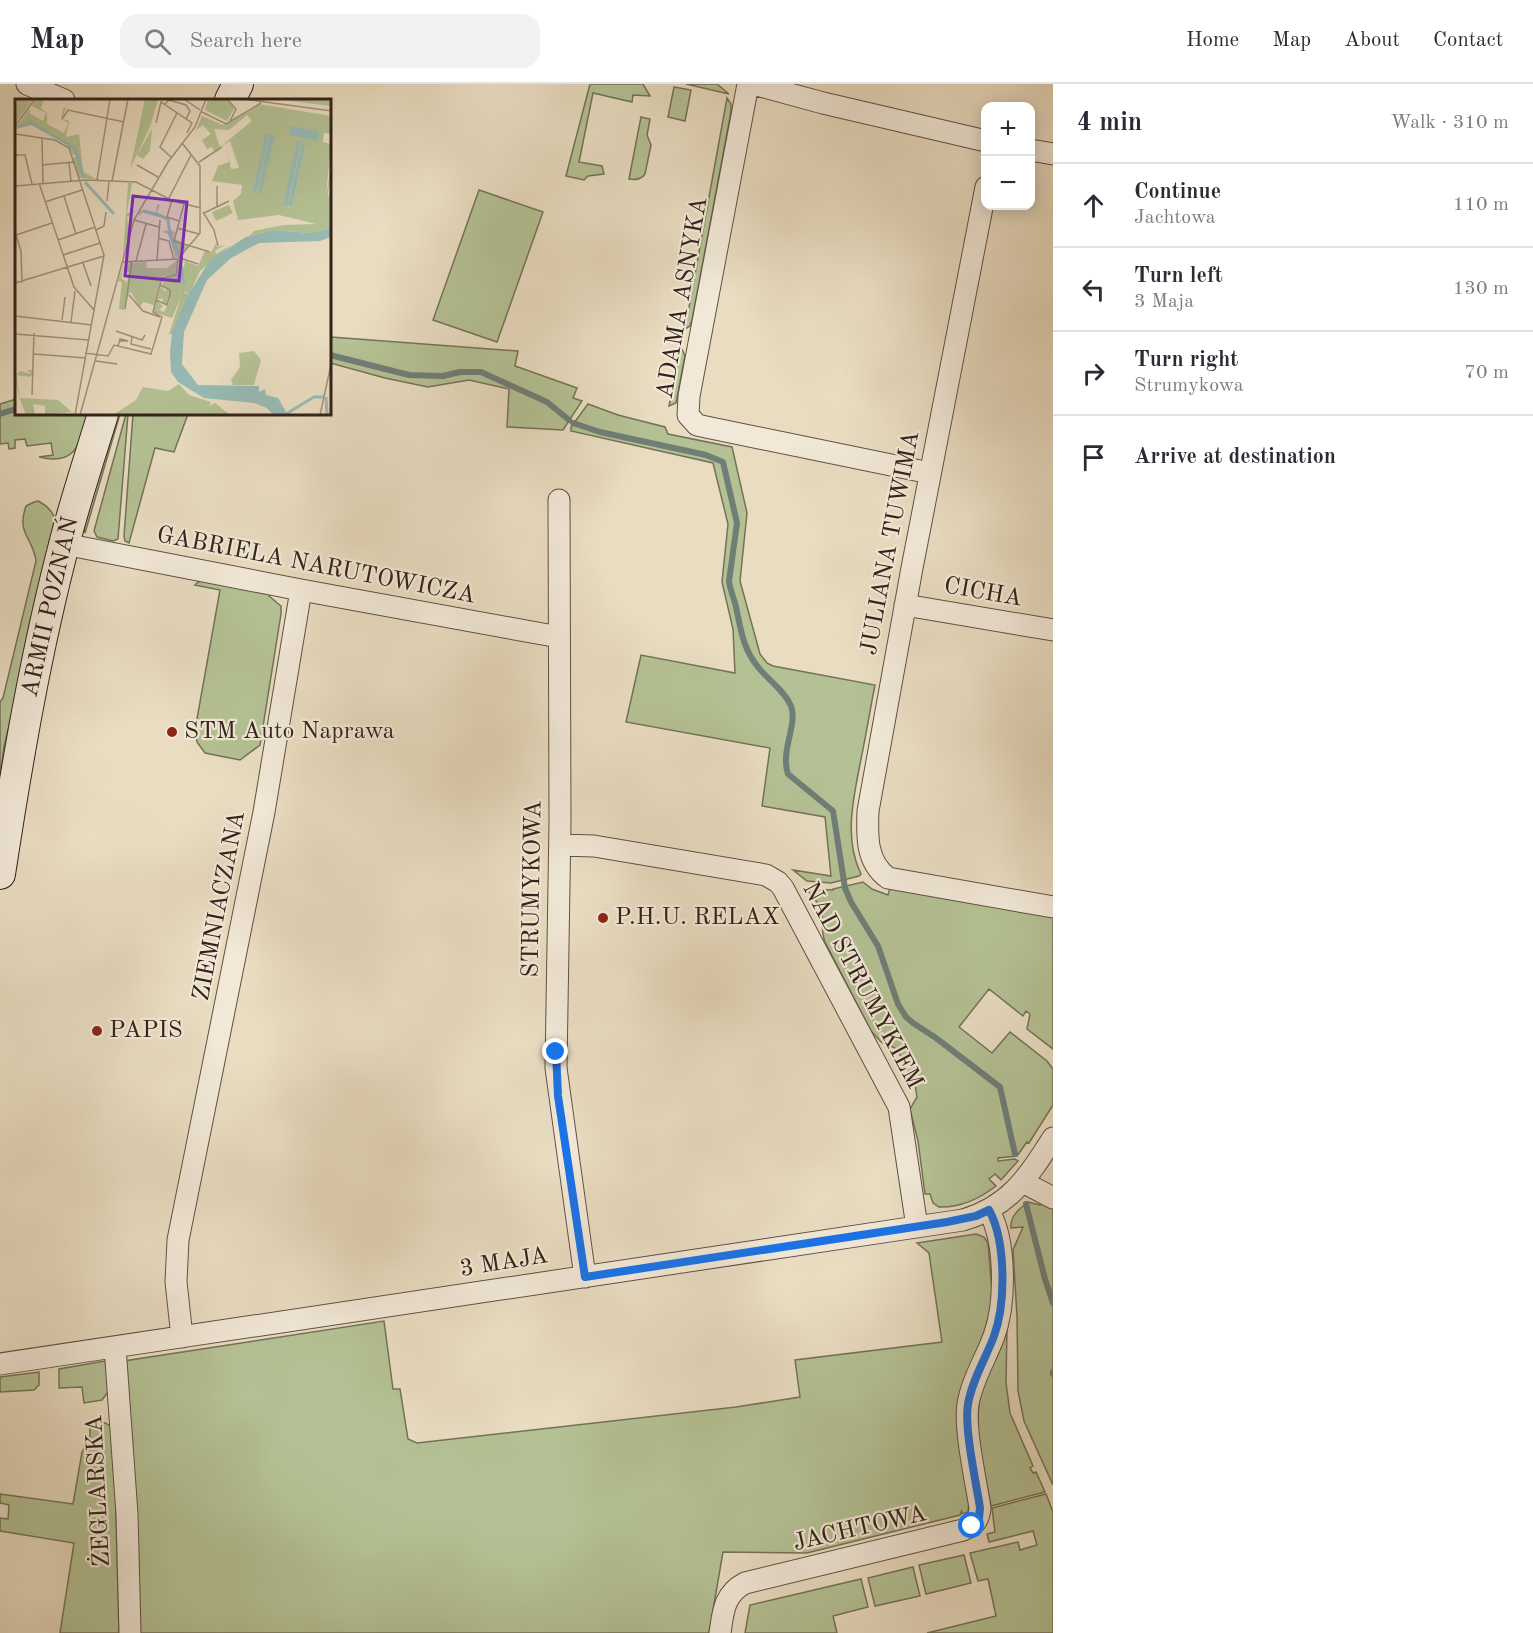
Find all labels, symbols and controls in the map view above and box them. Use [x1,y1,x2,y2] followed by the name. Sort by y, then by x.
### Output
[120,14,540,68] search box
[141,25,174,58] icon: search
[30,27,84,55] text: Map
[189,30,302,52] text: Search here
[1186,30,1239,51] text: Home
[1272,30,1311,51] text: Map
[1344,30,1400,51] text: About
[1433,30,1503,51] text: Contact
[15,99,332,416] inset map
[981,102,1035,210] map controls
[981,102,1035,156] button: +
[1077,110,1142,136] text: 4 min
[1390,113,1509,133] text: Walk · 310 m
[981,156,1035,210] button: −
[1134,181,1221,203] text: Continue
[1077,189,1110,222] icon: ahead
[653,195,713,401] street label: ADAMA ASNYKA
[1453,195,1509,215] text: 110 m
[1134,208,1216,228] text: Jachtowa
[1134,265,1223,287] text: Turn left
[1077,273,1110,306] icon: left
[1453,279,1509,299] text: 130 m
[1134,292,1194,312] text: 3 Maja
[1134,349,1238,371] text: Turn right
[1077,357,1110,390] icon: right
[1464,363,1509,383] text: 70 m
[1134,376,1244,396] text: Strumykowa
[857,429,925,657] street label: JULIANA TUWIMA
[1077,441,1110,474] icon: arrive
[1134,446,1336,468] text: Arrive at destination
[14,513,83,700] street label: ARMII POZNAŃ
[155,523,477,609] street label: GABRIELA NARUTOWICZA
[942,574,1024,612] street label: CICHA
[184,720,395,744] place label: STM Auto Naprawa
[165,725,179,739] marker: STM Auto Naprawa
[519,800,547,978] street label: STRUMYKOWA
[190,809,250,1003] street label: ZIEMNIACZANA
[797,879,927,1093] street label: NAD STRUMYKIEM
[615,906,780,930] place label: P.H.U. RELAX
[596,911,610,925] marker: P.H.U. RELAX
[109,1019,183,1043] place label: PAPIS
[90,1024,104,1038] marker: PAPIS
[542,1038,568,1064] route end
[458,1244,550,1282] street label: 3 MAJA
[80,1414,115,1568] street label: ŻEGLARSKA
[791,1502,929,1556] street label: JACHTOWA
[958,1512,984,1538] route start

